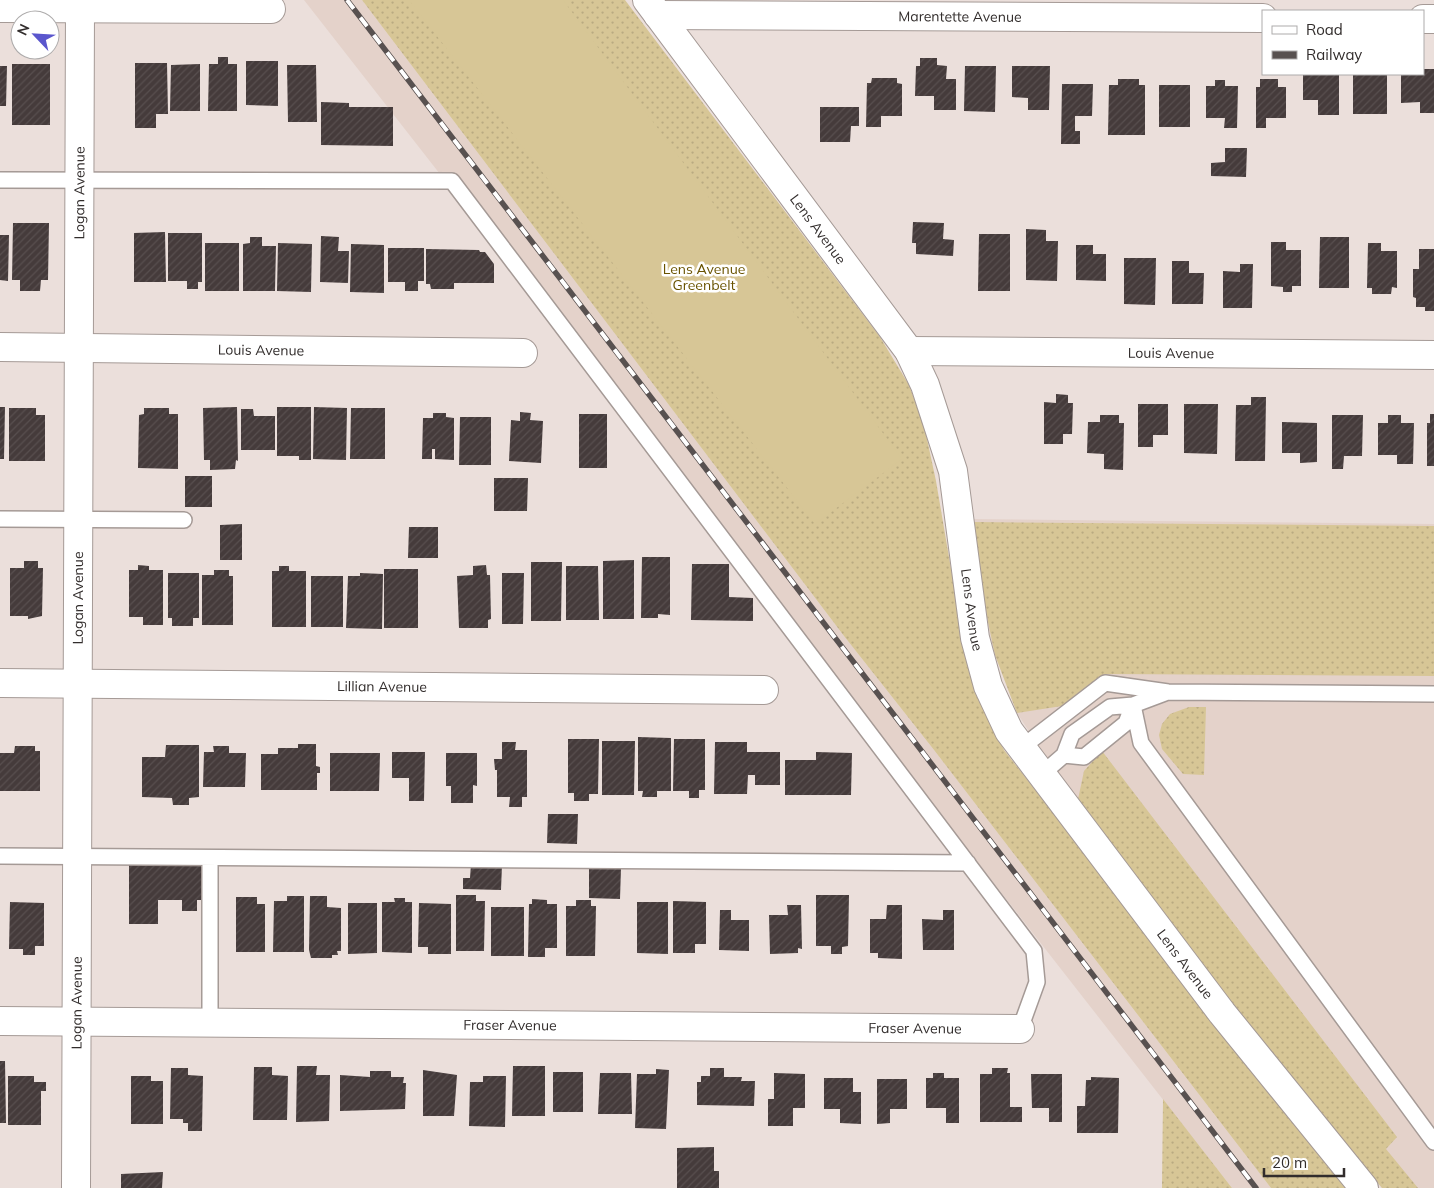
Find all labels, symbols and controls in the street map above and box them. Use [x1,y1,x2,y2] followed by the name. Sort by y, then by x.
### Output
[898,7,1022,26] street label: Marentette Avenue
[10,10,60,60] north arrow
[1262,10,1424,75] legend
[1306,20,1343,39] text: Road
[13,21,34,38] text: N
[1306,45,1362,64] text: Railway
[70,146,89,240] street label: Logan Avenue
[786,191,850,268] street label: Lens Avenue
[663,260,745,294] park label: Lens Avenue Greenbelt
[218,340,304,359] street label: Louis Avenue
[1128,344,1214,362] street label: Louis Avenue
[69,551,87,645] street label: Logan Avenue
[957,568,987,653] street label: Lens Avenue
[337,677,427,696] street label: Lillian Avenue
[1153,926,1217,1003] street label: Lens Avenue
[67,956,86,1050] street label: Logan Avenue
[463,1016,557,1034] street label: Fraser Avenue
[868,1019,962,1038] street label: Fraser Avenue
[1264,1146,1344,1178] scale bar
[1272,1153,1307,1172] text: 20 m

